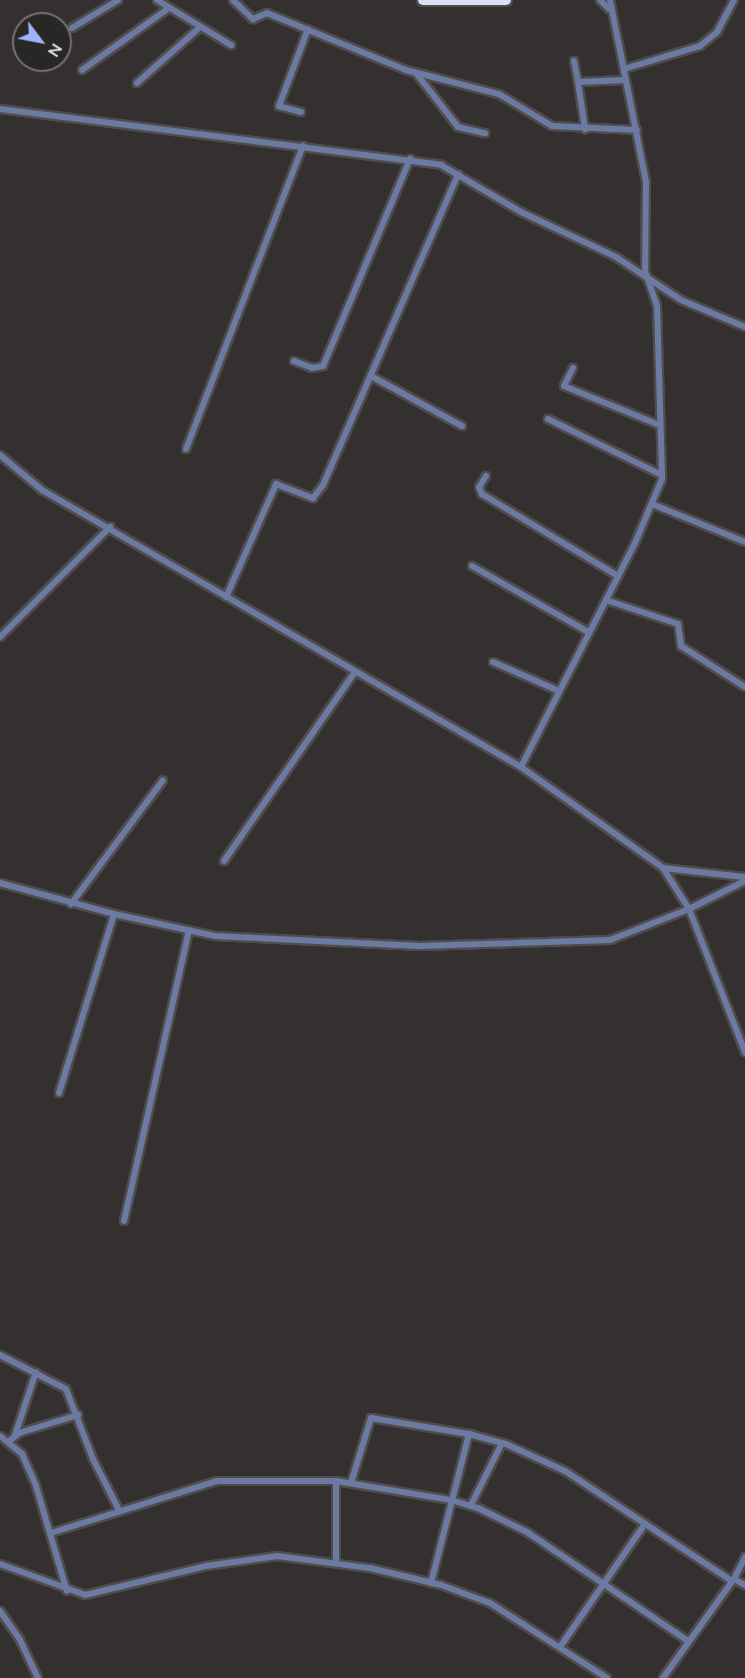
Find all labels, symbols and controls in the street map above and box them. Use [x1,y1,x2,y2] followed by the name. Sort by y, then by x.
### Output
[12,12,72,72] north arrow
[44,40,67,61] text: N

